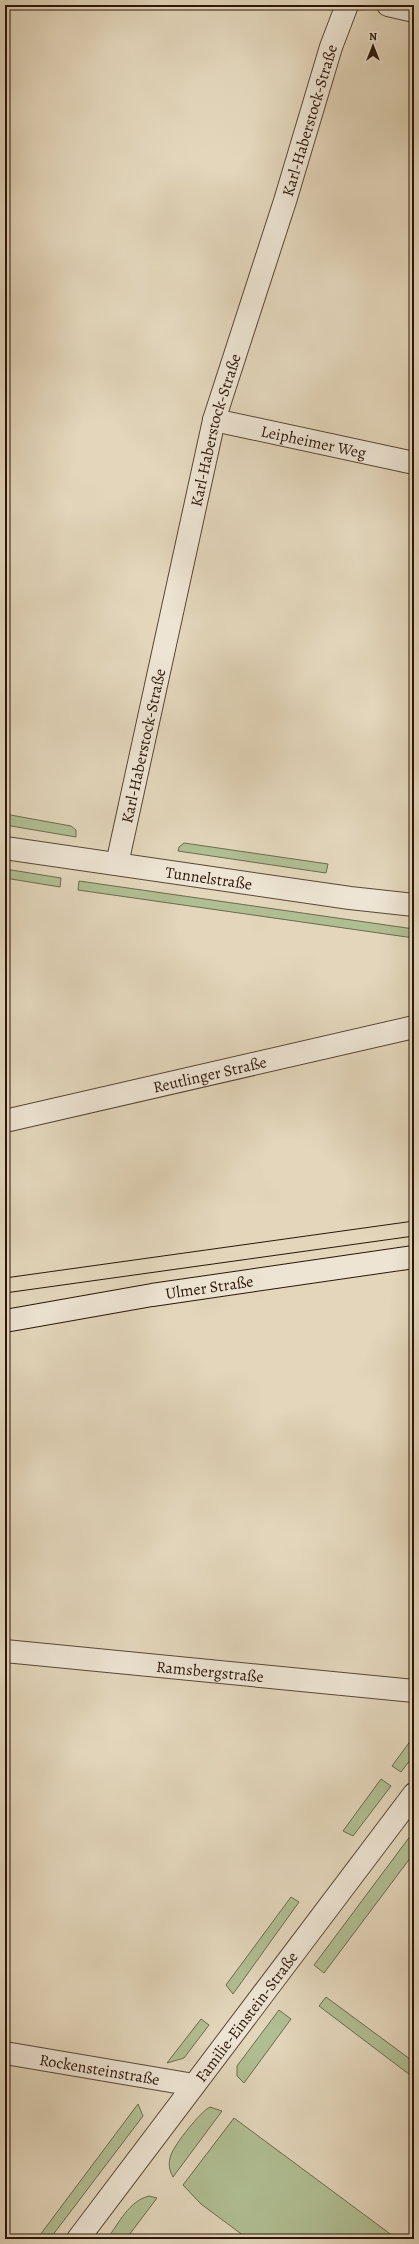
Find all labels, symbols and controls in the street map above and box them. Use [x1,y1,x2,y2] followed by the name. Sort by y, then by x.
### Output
[353,26,393,66] north arrow
[369,29,377,44] text: N
[277,42,343,199] street label: Karl-Haberstock-Straße
[185,351,247,509] street label: Karl-Haberstock-Straße
[259,420,368,464] street label: Leipheimer Weg
[116,667,171,825] street label: Karl-Haberstock-Straße
[164,861,254,896] street label: Tunnelstraße
[151,1051,269,1099] street label: Reutlinger Straße
[164,1270,255,1305] street label: Ulmer Straße
[155,1656,265,1688] street label: Ramsbergstraße
[190,1947,303,2087] street label: Familie-Einstein-Straße
[38,2049,161,2091] street label: Rockensteinstraße

